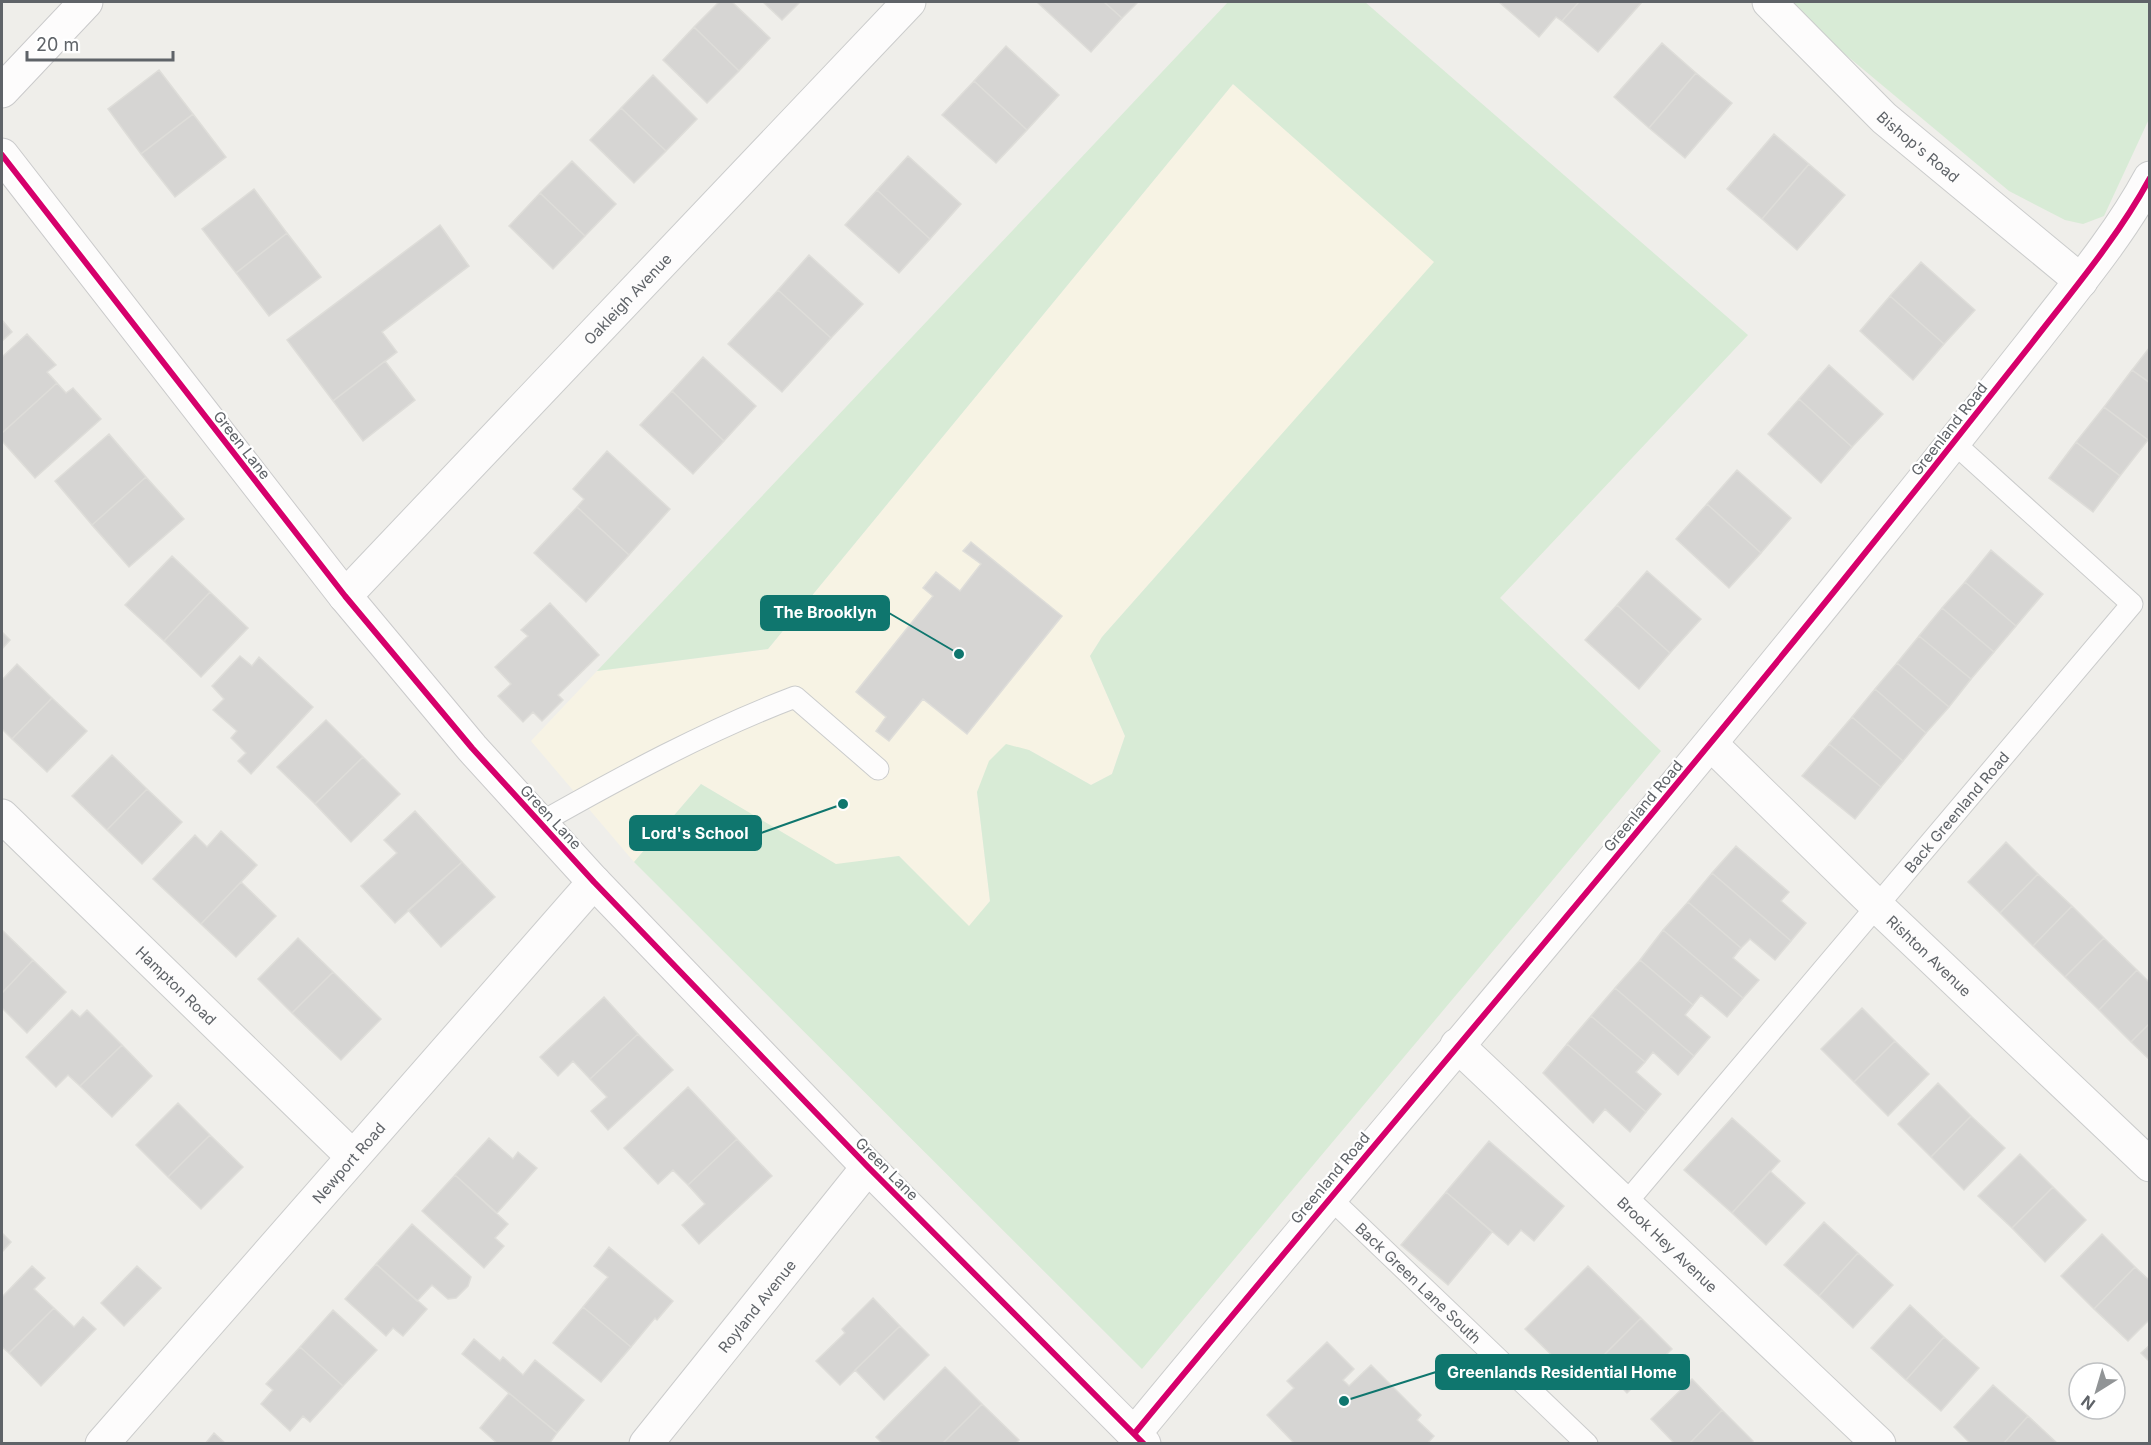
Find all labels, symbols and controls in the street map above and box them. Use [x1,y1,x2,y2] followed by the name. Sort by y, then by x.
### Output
[27,24,172,62] scale bar
[36,34,79,55] text: 20 m
[1873,107,1963,186] street label: Bishop's Road
[579,249,675,348] street label: Oakleigh Avenue
[1907,378,1991,480] street label: Greenland Road
[209,407,275,483] street label: Green Lane
[761,596,889,630] callout: The Brooklyn
[773,602,877,622] text: The Brooklyn
[1900,747,2013,876] street label: Back Greenland Road
[1599,756,1687,856] street label: Greenland Road
[516,781,586,853] street label: Green Lane
[630,816,761,850] callout: Lord's School
[642,823,748,843] text: Lord's School
[1883,911,1976,1000] street label: Rishton Avenue
[132,942,221,1029] street label: Hampton Road
[308,1118,389,1207] street label: Newport Road
[1286,1128,1374,1228] street label: Greenland Road
[851,1133,923,1205] street label: Green Lane
[1614,1192,1722,1296] street label: Brook Hey Avenue
[1352,1218,1485,1347] street label: Back Green Lane South
[714,1256,800,1356] street label: Royland Avenue
[1436,1355,1689,1389] callout: Greenlands Residential Home
[2067,1361,2127,1421] north arrow
[1447,1362,1677,1382] text: Greenlands Residential Home
[2077,1391,2099,1415] text: N

